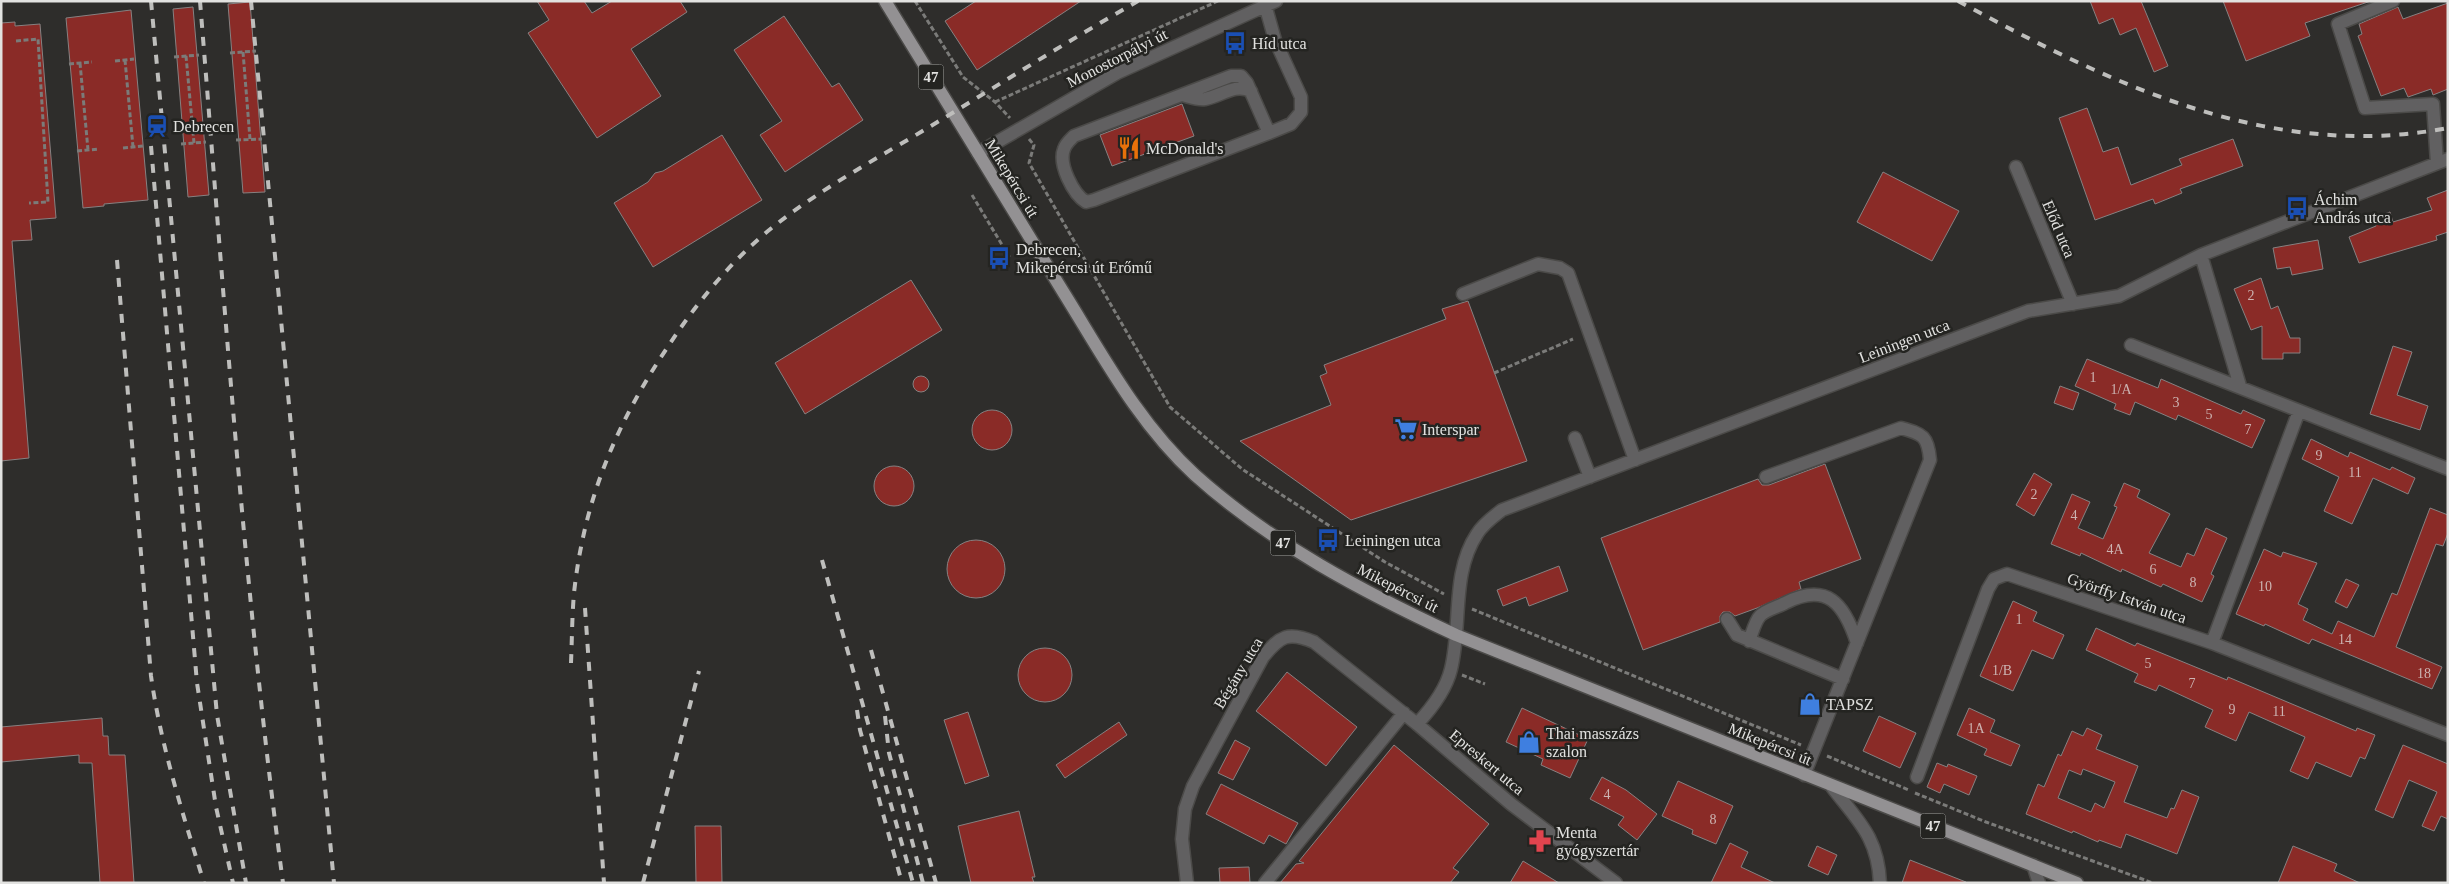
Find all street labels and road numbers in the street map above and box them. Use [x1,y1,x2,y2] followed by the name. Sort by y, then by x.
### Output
[1064,25,1171,92] street label: Monostorpályi út
[918,64,944,90] road number: 47
[981,136,1042,221] street label: Mikepércsi út
[2039,198,2079,260] street label: Előd utca
[1856,316,1952,367] street label: Leiningen utca
[1270,530,1296,556] road number: 47
[1354,560,1442,617] street label: Mikepércsi út
[2065,570,2189,627] street label: Györffy István utca
[1210,635,1267,712] street label: Bégány utca
[1725,720,1815,770] street label: Mikepércsi út
[1446,726,1528,799] street label: Epreskert utca
[1920,814,1946,838] road number: 47

